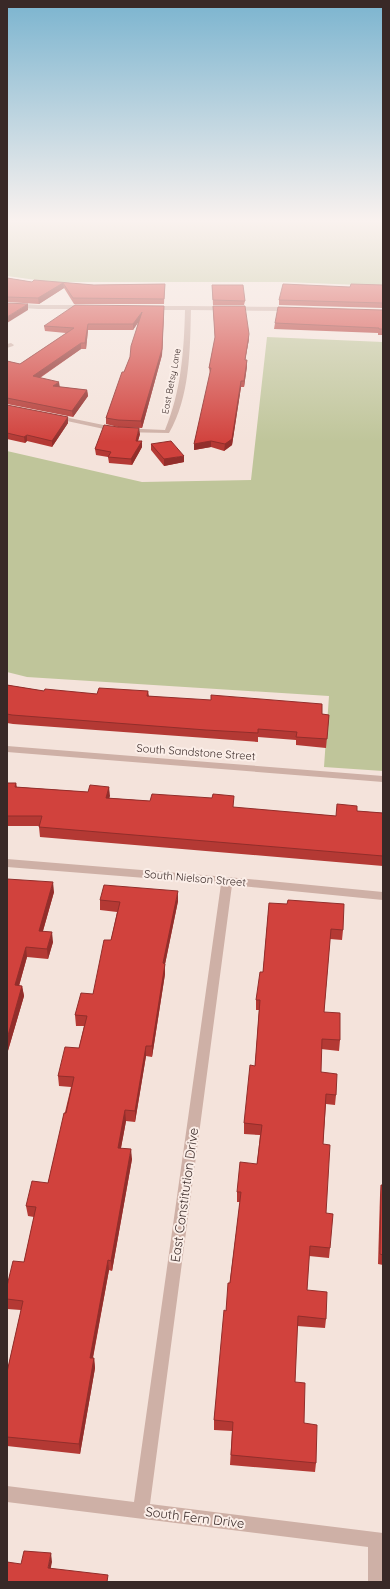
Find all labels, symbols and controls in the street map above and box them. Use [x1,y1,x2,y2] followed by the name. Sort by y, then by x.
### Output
[159,347,183,415] street label: East Betsy Lane
[136,741,256,763] street label: South Sandstone Street
[143,867,247,889] street label: South Nielson Street
[167,1127,201,1263] street label: East Constitution Drive
[145,1503,245,1531] street label: South Fern Drive

